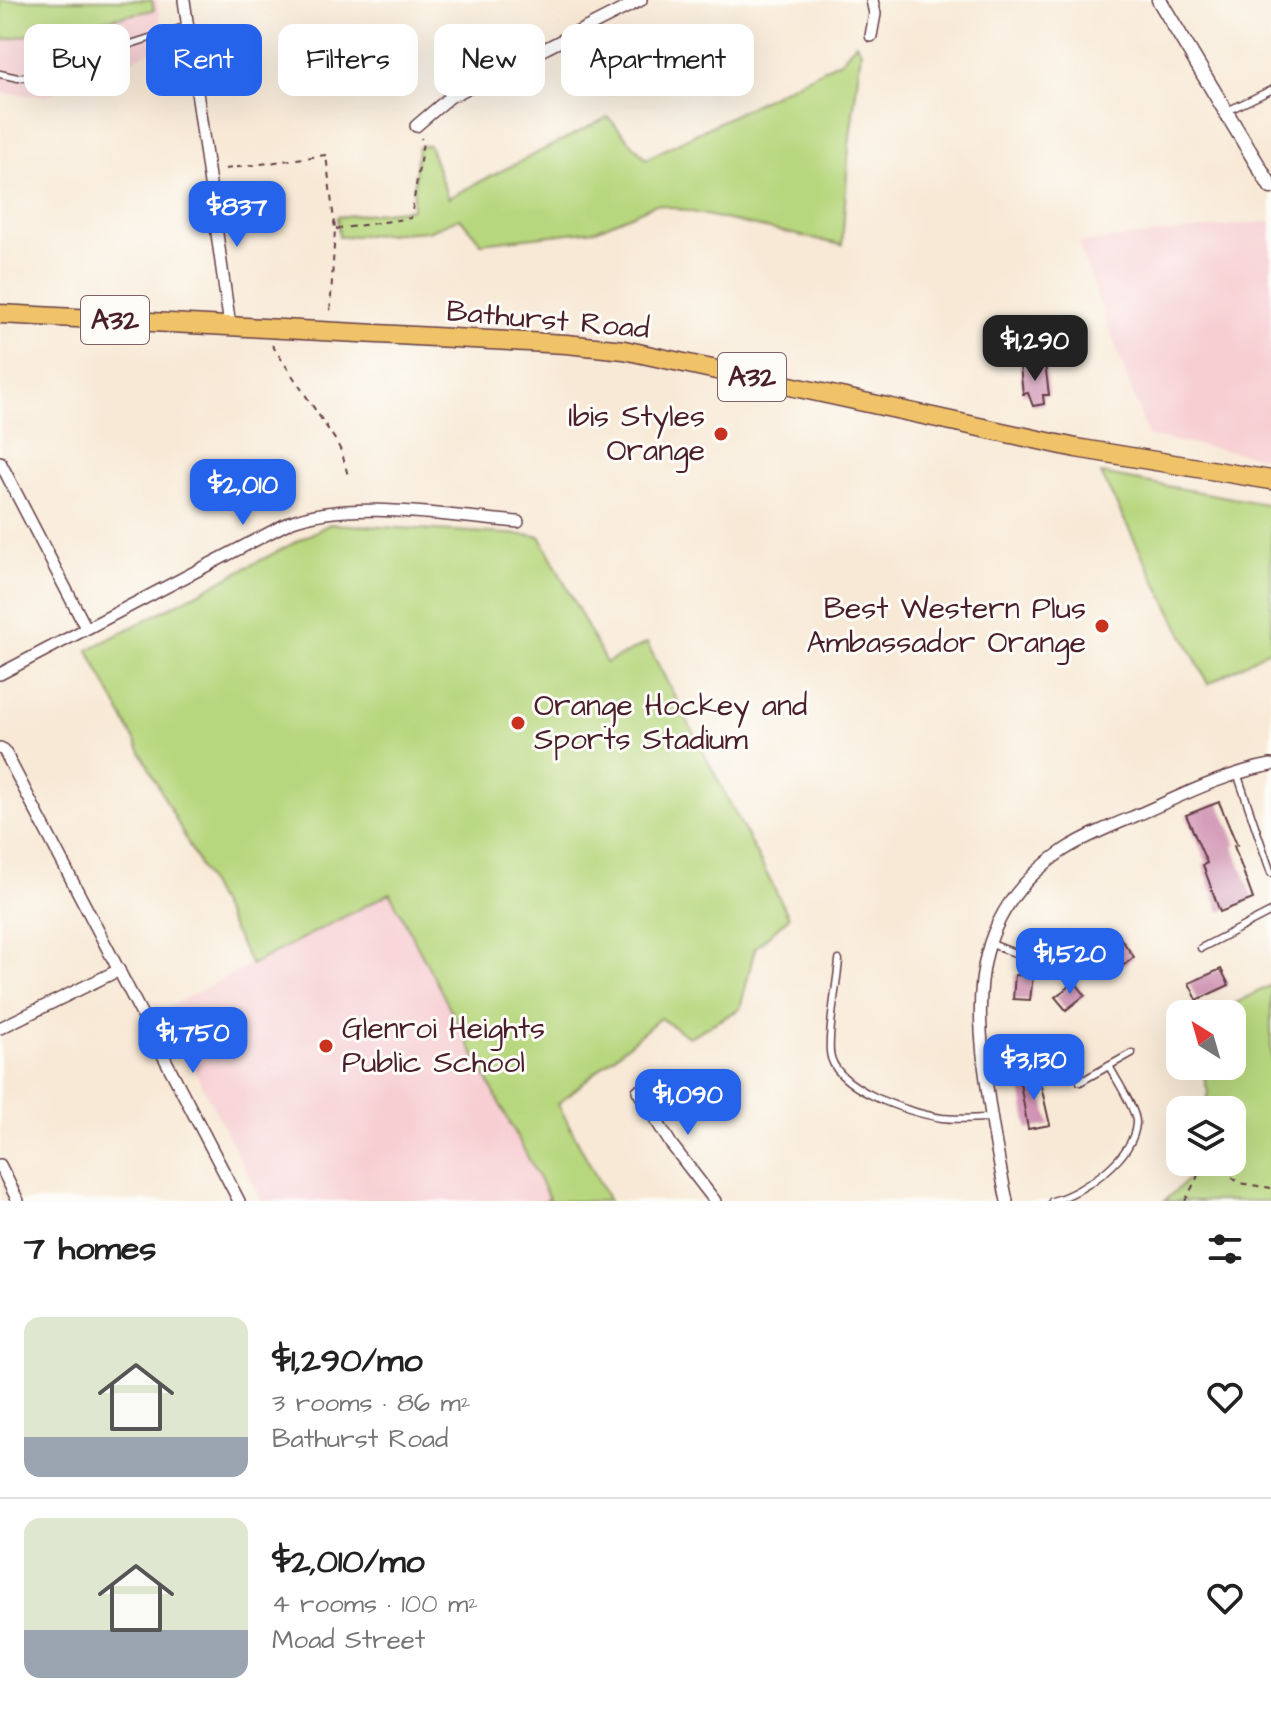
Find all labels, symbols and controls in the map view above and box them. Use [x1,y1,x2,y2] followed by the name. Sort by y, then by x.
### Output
[24,24,130,96] chip: Buy
[146,24,262,96] chip: Rent
[278,24,418,96] chip: Filters
[434,24,545,96] chip: New
[561,24,754,96] chip: Apartment
[190,181,284,249] pin: $837
[207,189,267,225] text: $837
[445,290,651,350] street label: Bathurst Road
[81,296,149,344] road number: A32
[970,315,1100,383] pin: $1,290
[1001,323,1069,359] text: $1,290
[718,353,786,401] road number: A32
[568,396,705,473] place label: Ibis Styles Orange
[712,425,730,443] marker: Ibis Styles Orange
[178,459,308,527] pin: $2,010
[208,467,278,503] text: $2,010
[807,588,1086,665] place label: Best Western Plus Ambassador Orange
[1093,617,1111,635] marker: Best Western Plus Ambassador Orange
[534,685,807,761] place label: Orange Hockey and Sports Stadium
[509,714,527,732] marker: Orange Hockey and Sports Stadium
[1005,928,1135,996] pin: $1,520
[1034,936,1106,972] text: $1,520
[1166,1000,1246,1080] north arrow
[1166,1000,1246,1176] map controls
[128,1007,258,1075] pin: $1,750
[342,1008,545,1084] place label: Glenroi Heights Public School
[156,1015,230,1051] text: $1,750
[969,1034,1099,1102] pin: $3,130
[317,1037,335,1055] marker: Glenroi Heights Public School
[1001,1042,1067,1078] text: $3,130
[623,1069,753,1137] pin: $1,090
[653,1077,723,1113] text: $1,090
[1166,1096,1246,1176] button: layers
[24,1225,156,1273] text: 7 homes
[1203,1227,1247,1271] icon: filters
[272,1337,423,1385] text: $1,290/mo
[88,1349,184,1445] icon: home
[1203,1375,1247,1419] icon: heart
[272,1385,471,1421] text: 3 rooms · 86 m²
[272,1421,448,1457] text: Bathurst Road
[272,1538,425,1586] text: $2,010/mo
[88,1550,184,1646] icon: home
[1203,1576,1247,1620] icon: heart
[272,1586,478,1622] text: 4 rooms · 100 m²
[272,1622,425,1658] text: Moad Street

